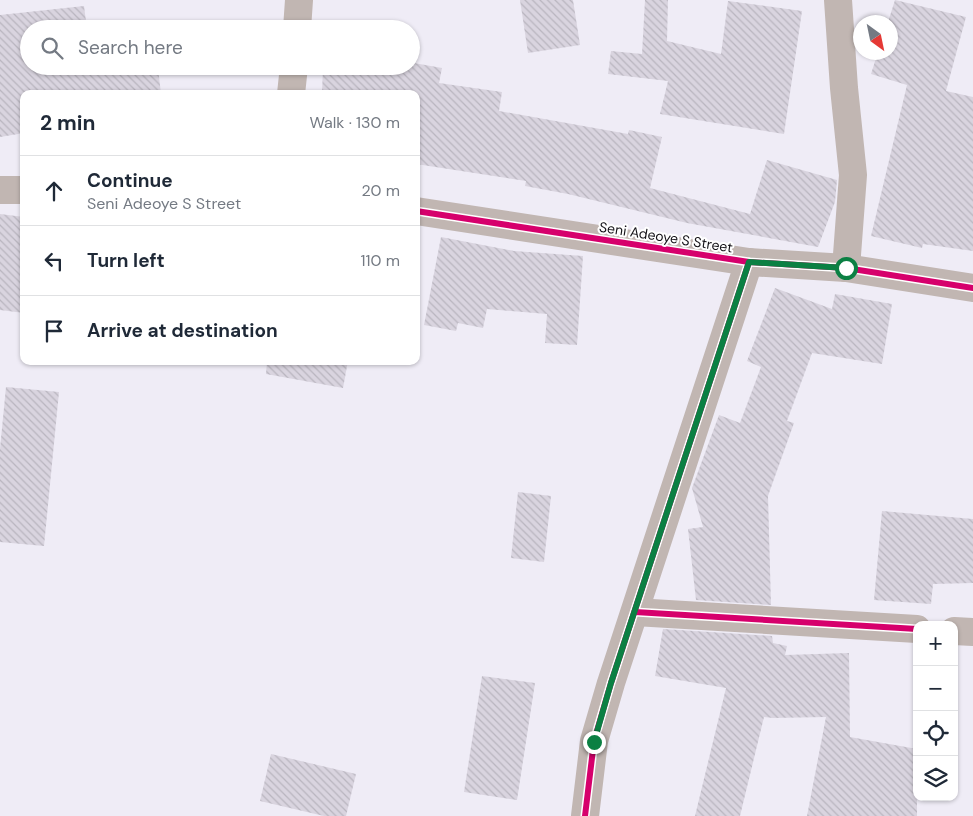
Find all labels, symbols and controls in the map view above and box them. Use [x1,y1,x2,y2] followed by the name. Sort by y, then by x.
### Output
[853,15,898,60] north arrow
[20,20,420,75] search box
[38,34,66,62] icon: search
[78,35,183,60] text: Search here
[40,109,96,137] text: 2 min
[309,112,400,133] text: Walk · 130 m
[87,168,173,193] text: Continue
[40,177,68,205] icon: ahead
[361,180,400,201] text: 20 m
[87,193,241,214] text: Seni Adeoye S Street
[598,218,734,256] street label: Seni Adeoye S Street
[40,247,68,275] icon: left
[87,248,165,273] text: Turn left
[361,250,400,271] text: 110 m
[835,257,858,280] route start
[40,317,68,345] icon: arrive
[87,318,278,343] text: Arrive at destination
[913,621,958,801] map controls
[913,621,958,666] button: +
[913,666,958,711] button: −
[913,711,958,756] button: locate
[583,731,606,754] route end
[913,756,958,801] button: layers

